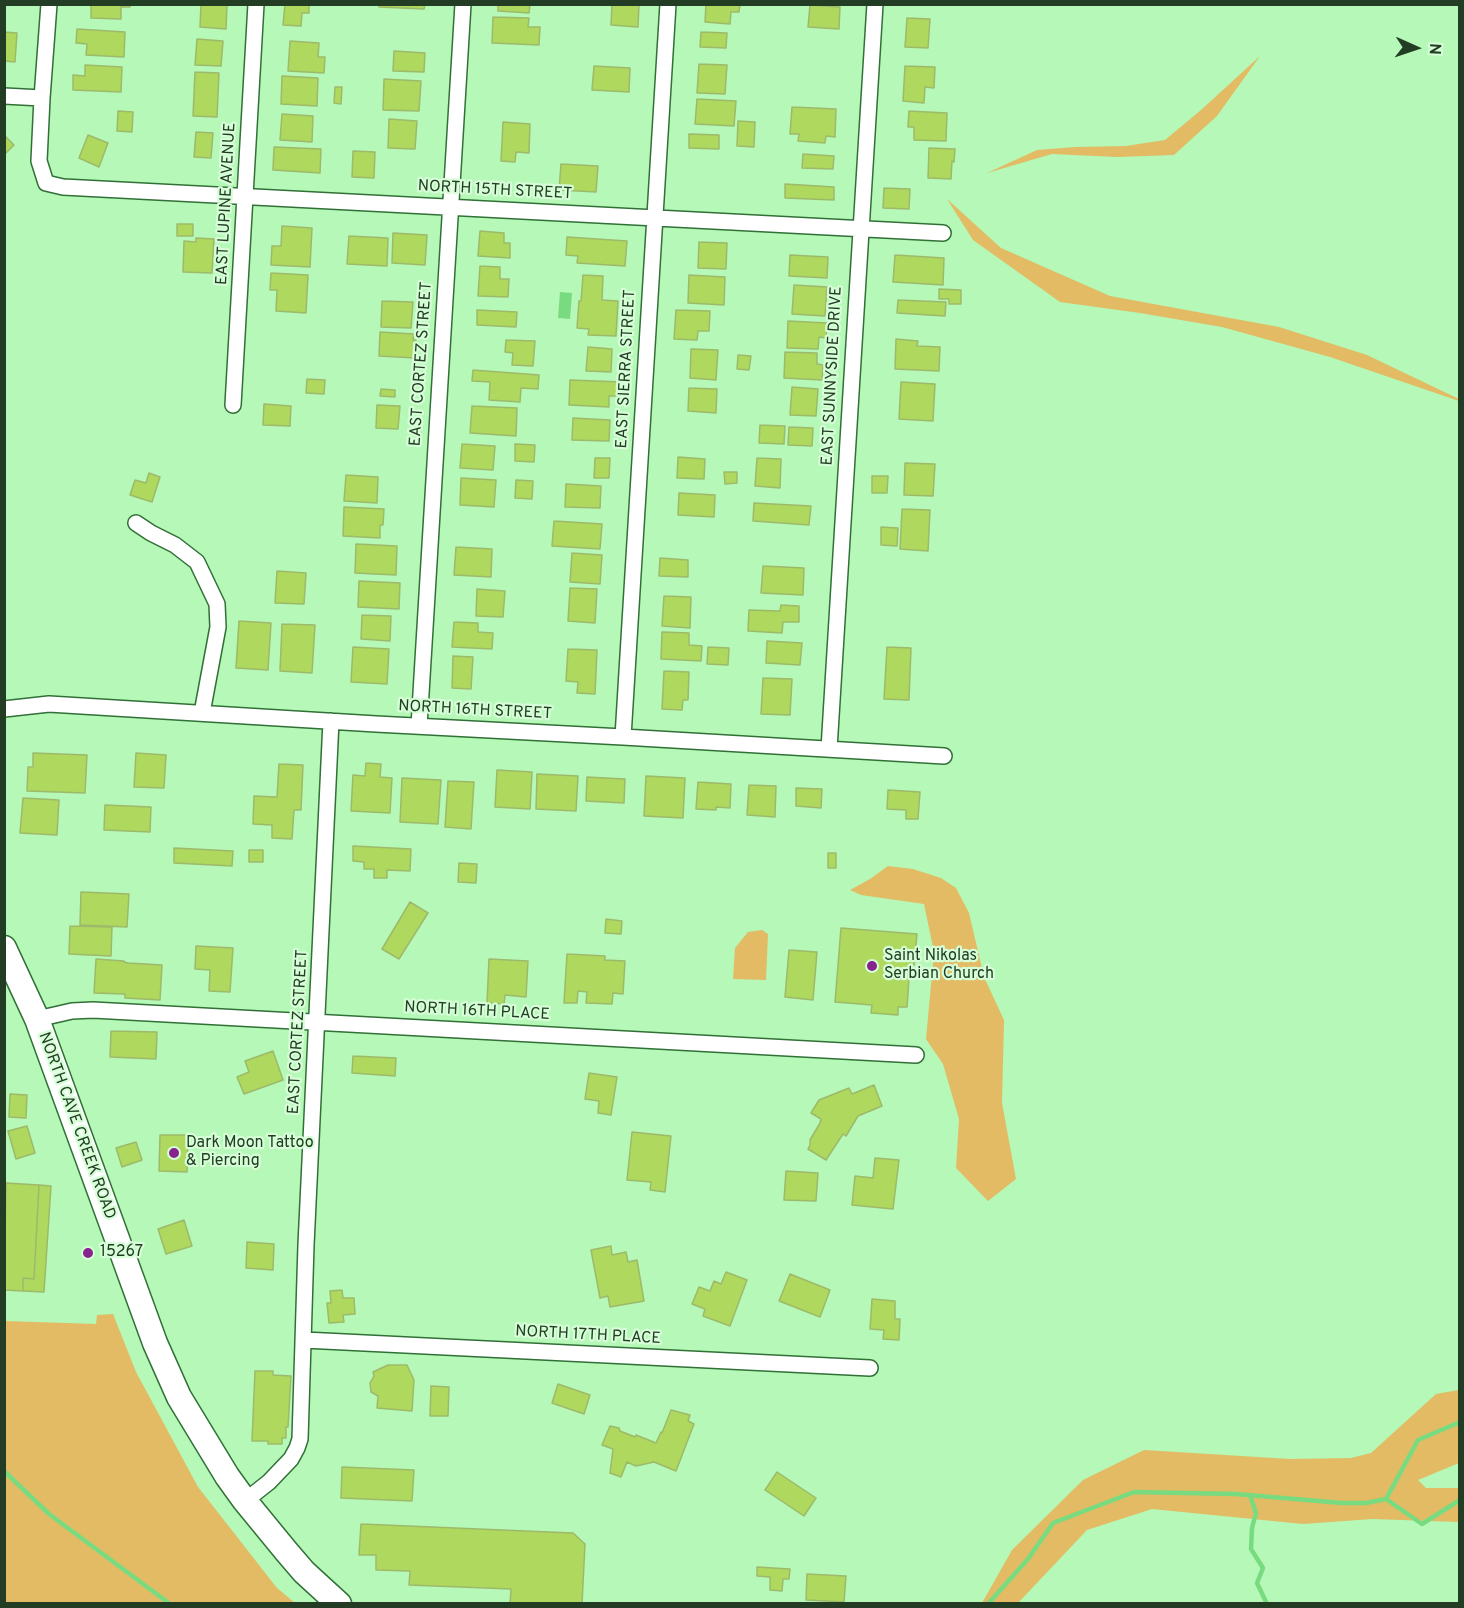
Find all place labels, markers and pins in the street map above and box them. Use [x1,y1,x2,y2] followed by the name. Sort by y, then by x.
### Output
[884,947,994,985] place label: Saint Nikolas Serbian Church
[865,959,879,973] marker: Saint Nikolas Serbian Church
[186,1134,314,1172] place label: Dark Moon Tattoo & Piercing
[167,1146,181,1160] marker: Dark Moon Tattoo & Piercing
[100,1243,143,1263] place label: 15267
[81,1246,95,1260] marker: 15267

